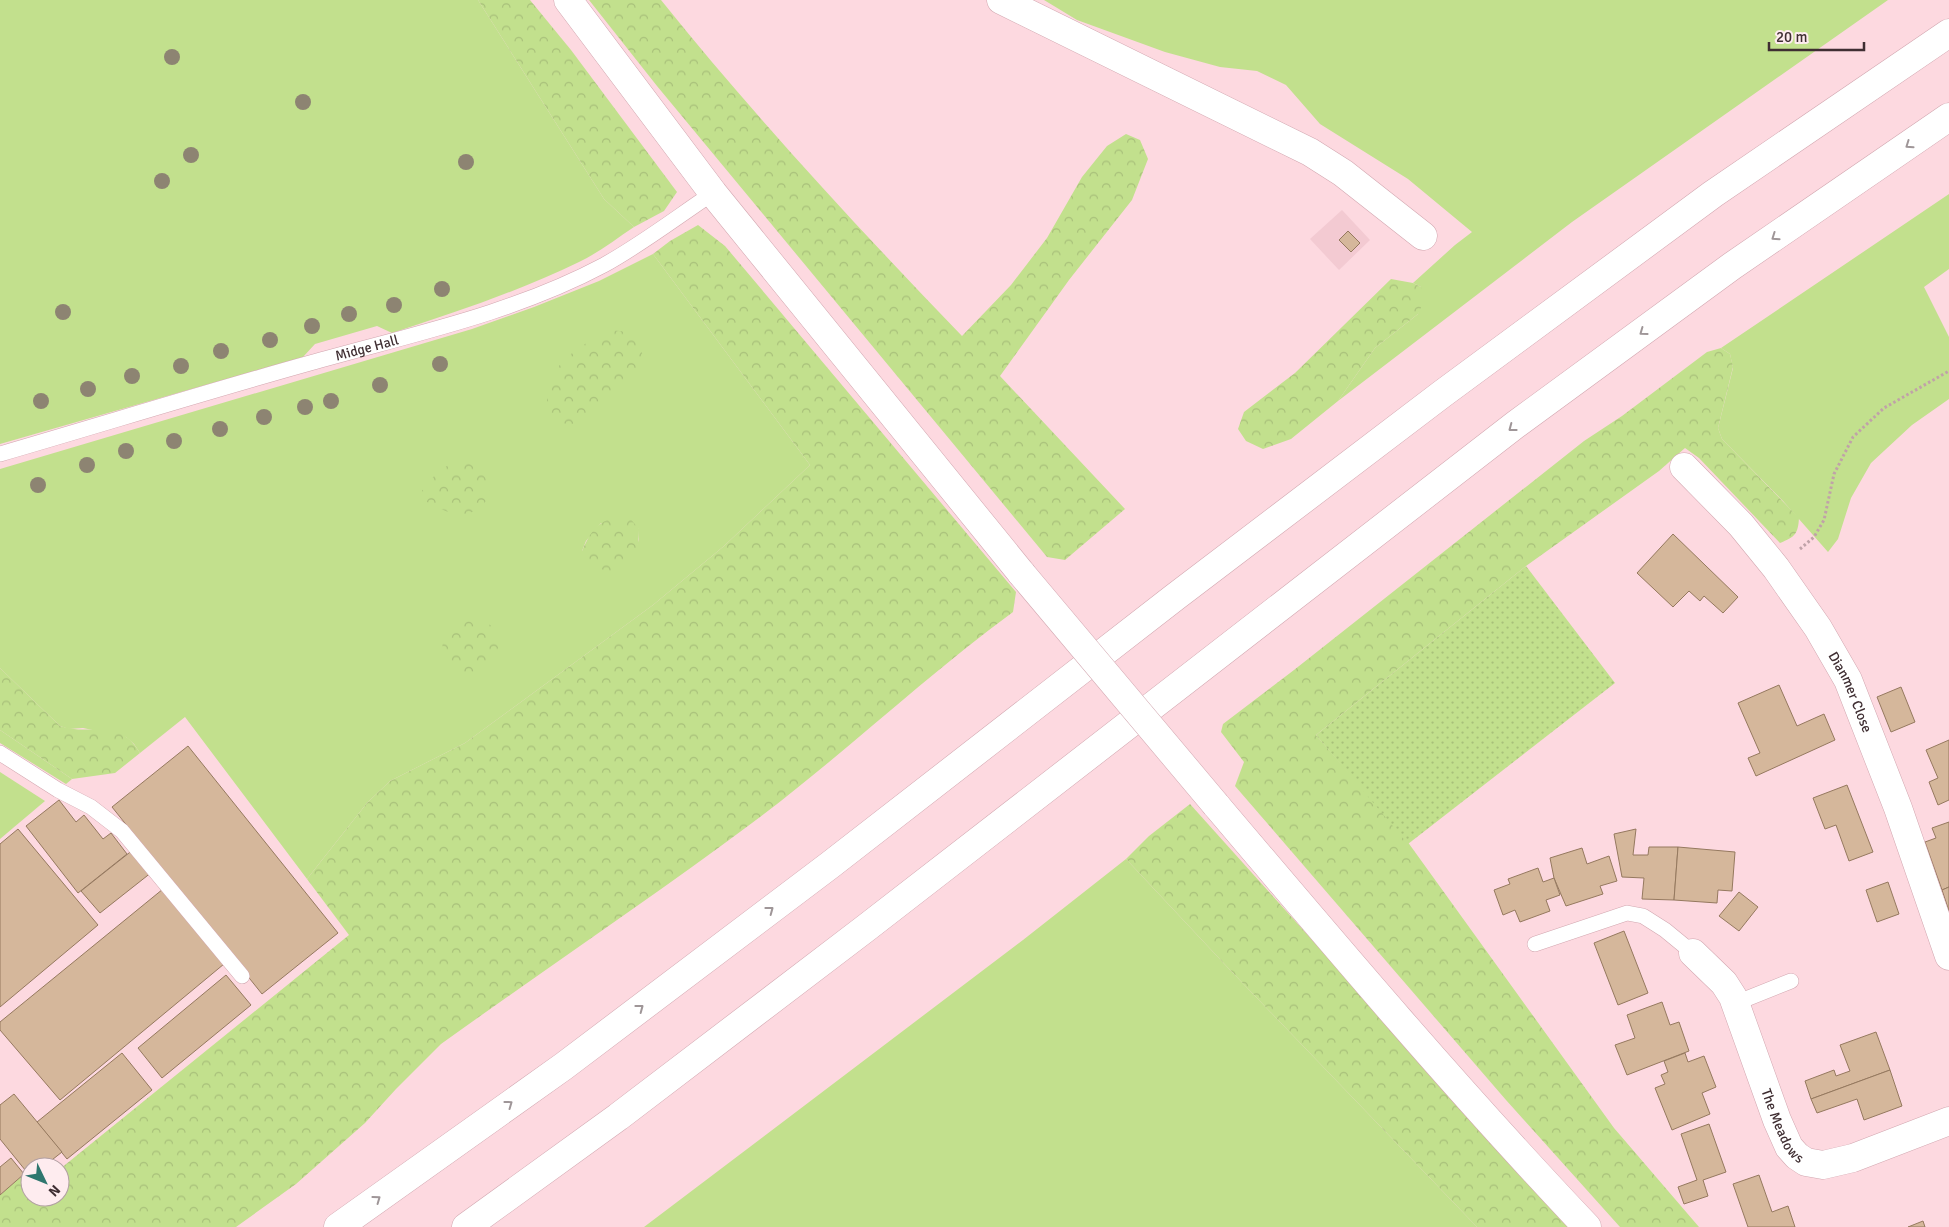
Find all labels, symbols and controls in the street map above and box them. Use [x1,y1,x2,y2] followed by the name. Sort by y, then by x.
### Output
[1769,20,1864,52] scale bar
[1776,28,1807,46] text: 20 m
[1905,139,1915,148] one-way arrow
[1771,231,1781,240] one-way arrow
[1639,326,1649,335] one-way arrow
[333,331,400,364] street label: Midge Hall
[1508,422,1518,431] one-way arrow
[1825,648,1876,735] street label: Dianmer Close
[764,908,773,916] one-way arrow
[634,1005,644,1014] one-way arrow
[1758,1086,1807,1167] street label: The Meadows
[504,1101,513,1110] one-way arrow
[20,1157,70,1207] north arrow
[45,1181,64,1200] text: N
[371,1196,381,1205] one-way arrow

